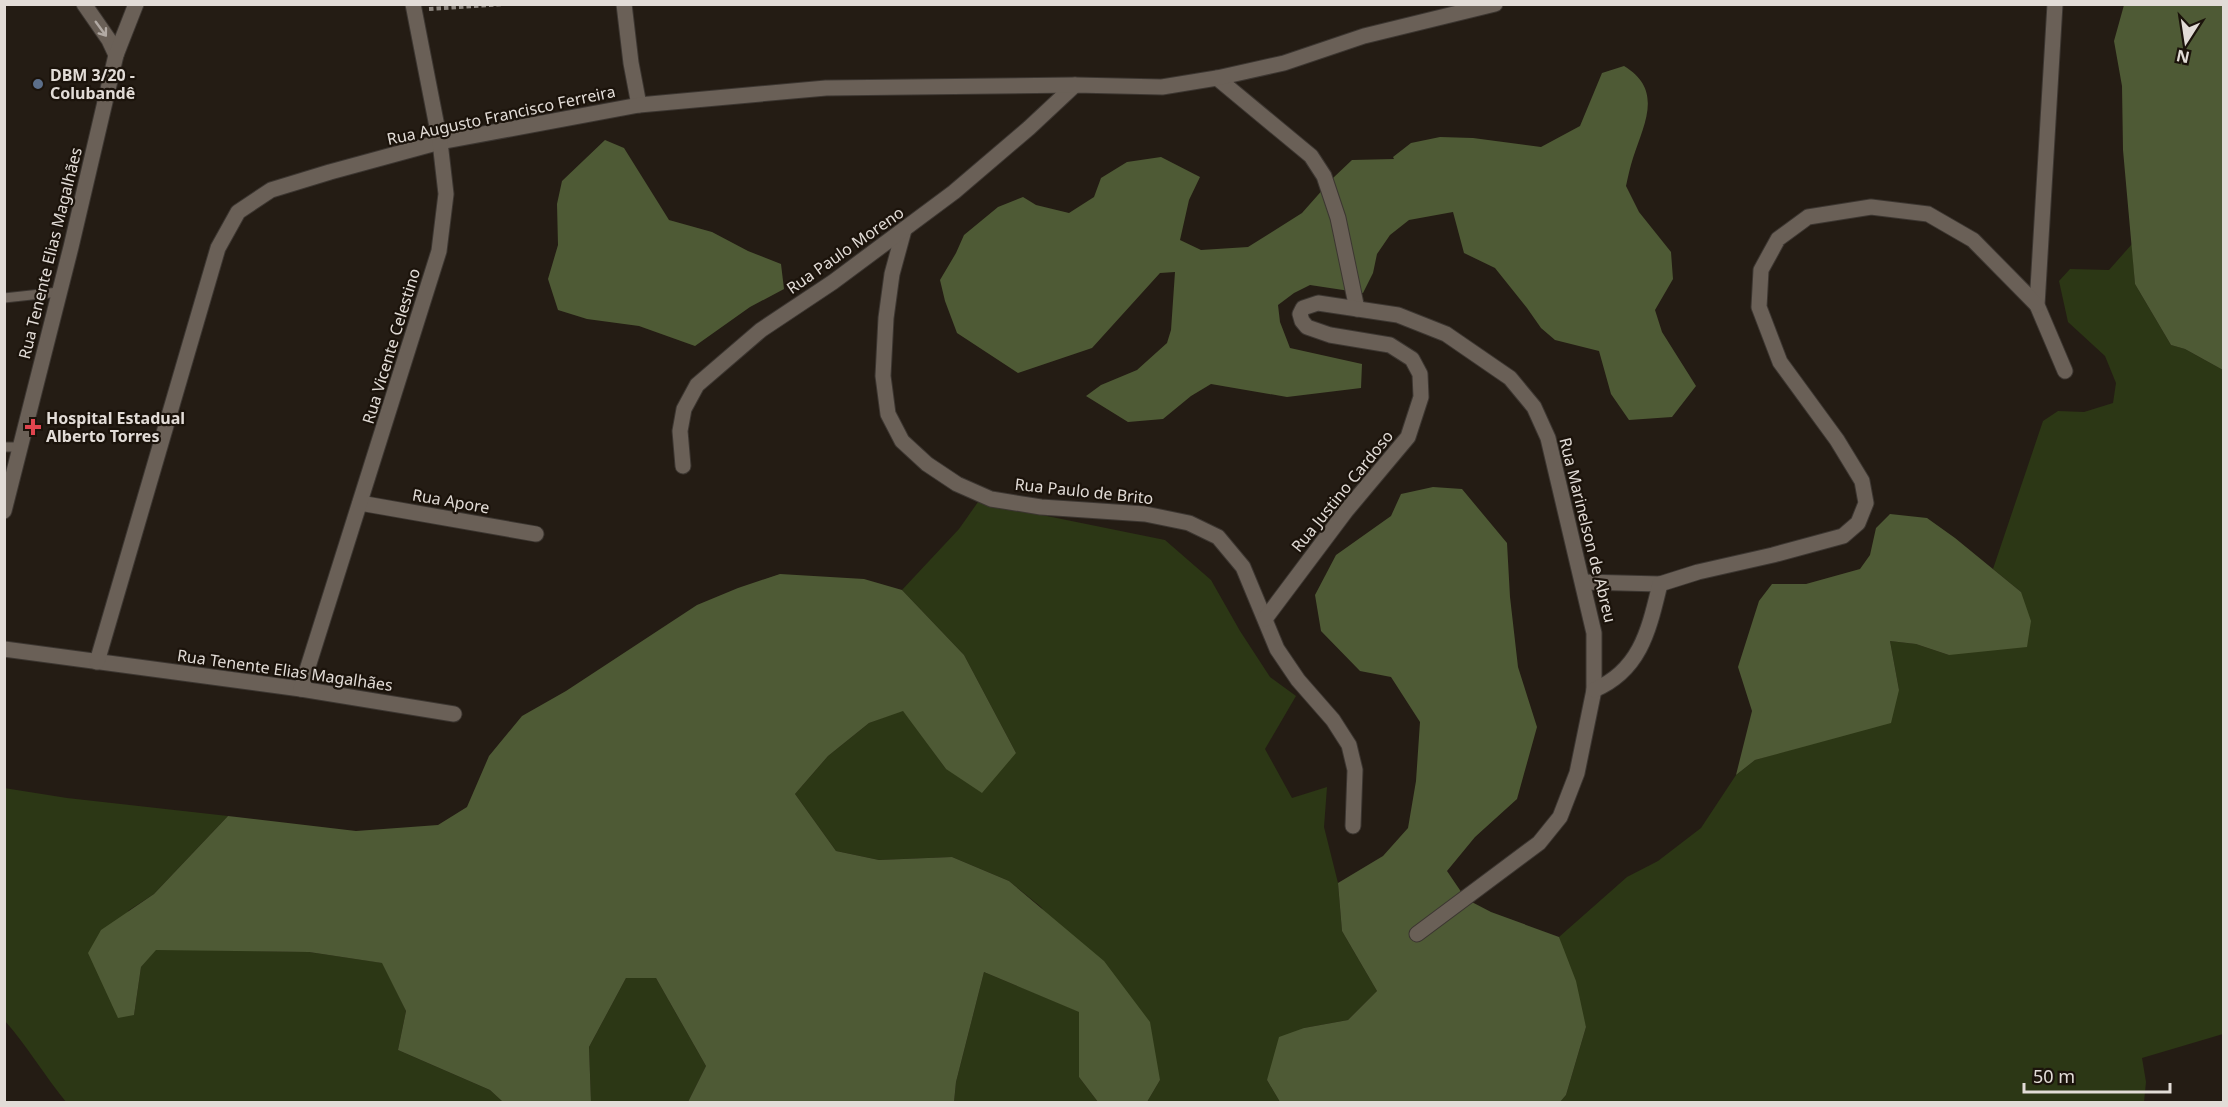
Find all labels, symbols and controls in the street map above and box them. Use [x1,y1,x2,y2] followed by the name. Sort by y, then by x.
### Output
[2156,12,2216,72] north arrow
[95,21,107,37] one-way arrow
[2174,45,2192,69] text: N
[50,64,135,104] place label: DBM 3/20 - Colubandê
[31,77,45,91] marker: DBM 3/20 - Colubandê
[385,80,617,150] street label: Rua Augusto Francisco Ferreira
[13,145,87,361] street label: Rua Tenente Elias Magalhães
[782,201,908,299] street label: Rua Paulo Moreno
[357,265,425,427] street label: Rua Vicente Celestino
[46,407,185,447] place label: Hospital Estadual Alberto Torres
[24,418,42,436] marker: Hospital Estadual Alberto Torres
[1286,425,1398,557] street label: Rua Justino Cardoso
[1554,435,1622,625] street label: Rua Marinelson de Abreu
[1014,473,1154,509] street label: Rua Paulo de Brito
[411,483,491,519] street label: Rua Apore
[176,644,394,696] street label: Rua Tenente Elias Magalhães
[2024,1056,2170,1094] scale bar
[2033,1064,2075,1088] text: 50 m

